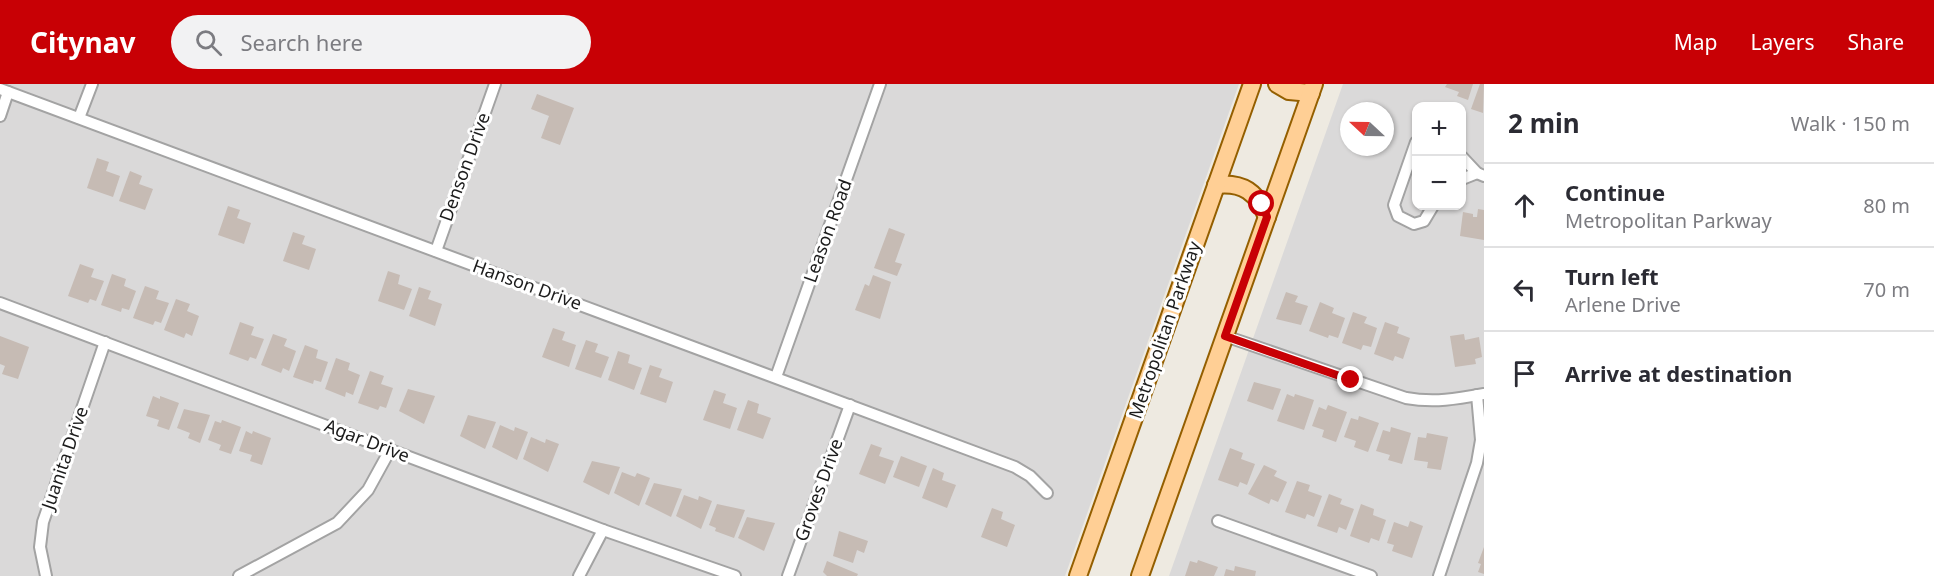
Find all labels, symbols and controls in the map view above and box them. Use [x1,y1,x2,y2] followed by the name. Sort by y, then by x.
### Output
[171,15,591,69] search box
[30,23,135,61] text: Citynav
[192,26,225,59] icon: search
[240,27,363,57] text: Search here
[1674,28,1718,56] text: Map
[1751,28,1815,56] text: Layers
[1848,28,1904,56] text: Share
[1340,102,1394,156] north arrow
[1412,102,1466,210] map controls
[1412,102,1466,156] button: +
[1508,105,1580,141] text: 2 min
[433,109,495,224] street label: Denson Drive
[1791,110,1910,137] text: Walk · 150 m
[1412,156,1466,210] button: −
[797,176,857,286] street label: Leason Road
[1565,177,1665,207] text: Continue
[1508,189,1541,222] icon: ahead
[1248,190,1274,216] route start
[1863,192,1910,219] text: 80 m
[1565,207,1772,234] text: Metropolitan Parkway
[1122,237,1206,422] street label: Metropolitan Parkway
[469,253,585,315] street label: Hanson Drive
[1565,261,1659,291] text: Turn left
[1508,273,1541,306] icon: left
[1863,276,1910,303] text: 70 m
[1565,291,1681,318] text: Arlene Drive
[1508,357,1541,390] icon: arrive
[1565,358,1792,388] text: Arrive at destination
[1337,366,1363,392] route end
[35,403,93,514] street label: Juanita Drive
[321,413,413,467] street label: Agar Drive
[788,435,848,544] street label: Groves Drive

